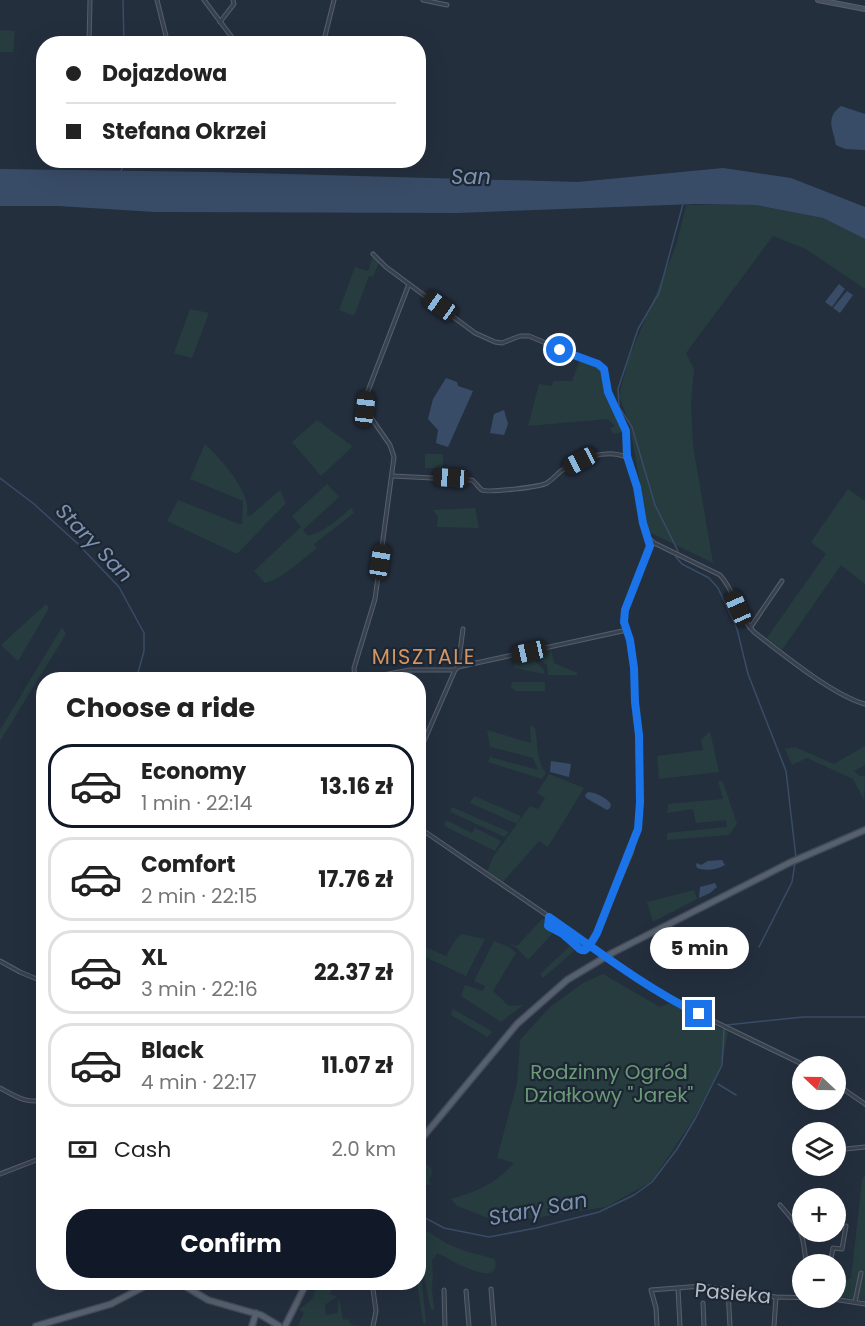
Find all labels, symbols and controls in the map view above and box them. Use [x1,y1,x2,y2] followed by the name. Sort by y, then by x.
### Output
[102,58,227,89] text: Dojazdowa
[102,116,267,147] text: Stefana Okrzei
[451,162,491,191] water label: San
[420,288,460,324] car
[546,336,573,363] route start
[354,390,376,428] car
[560,445,600,477] car
[432,468,470,488] car
[49,497,139,589] water label: Stary San
[368,543,392,581] car
[722,588,754,628] car
[509,639,549,665] car
[372,642,476,671] district label: MISZTALE
[66,689,255,726] text: Choose a ride
[141,756,246,787] text: Economy
[69,759,123,813] icon: car
[320,771,393,802] text: 13.16 zł
[141,789,252,817] text: 1 min · 22:14
[141,849,235,880] text: Comfort
[69,852,123,906] icon: car
[318,864,393,895] text: 17.76 zł
[141,882,257,910] text: 2 min · 22:15
[650,927,748,969] callout: 5 min
[671,934,728,962] text: 5 min
[141,942,167,973] text: XL
[69,945,123,999] icon: car
[314,957,393,988] text: 22.37 zł
[141,975,258,1003] text: 3 min · 22:16
[685,1000,712,1027] route end
[141,1035,204,1066] text: Black
[69,1038,123,1092] icon: car
[321,1050,393,1081] text: 11.07 zł
[792,1056,846,1110] north arrow
[792,1056,846,1308] map controls
[525,1058,694,1109] park label: Rodzinny Ogród Działkowy "Jarek"
[141,1068,257,1096] text: 4 min · 22:17
[792,1122,846,1176] button: layers
[66,1133,99,1166] icon: cash
[114,1134,171,1165] text: Cash
[332,1135,396,1163] text: 2.0 km
[486,1185,590,1232] water label: Stary San
[792,1188,846,1242] button: +
[66,1209,396,1278] button: Confirm
[792,1254,846,1308] button: −
[694,1276,772,1310] street label: Pasieka

